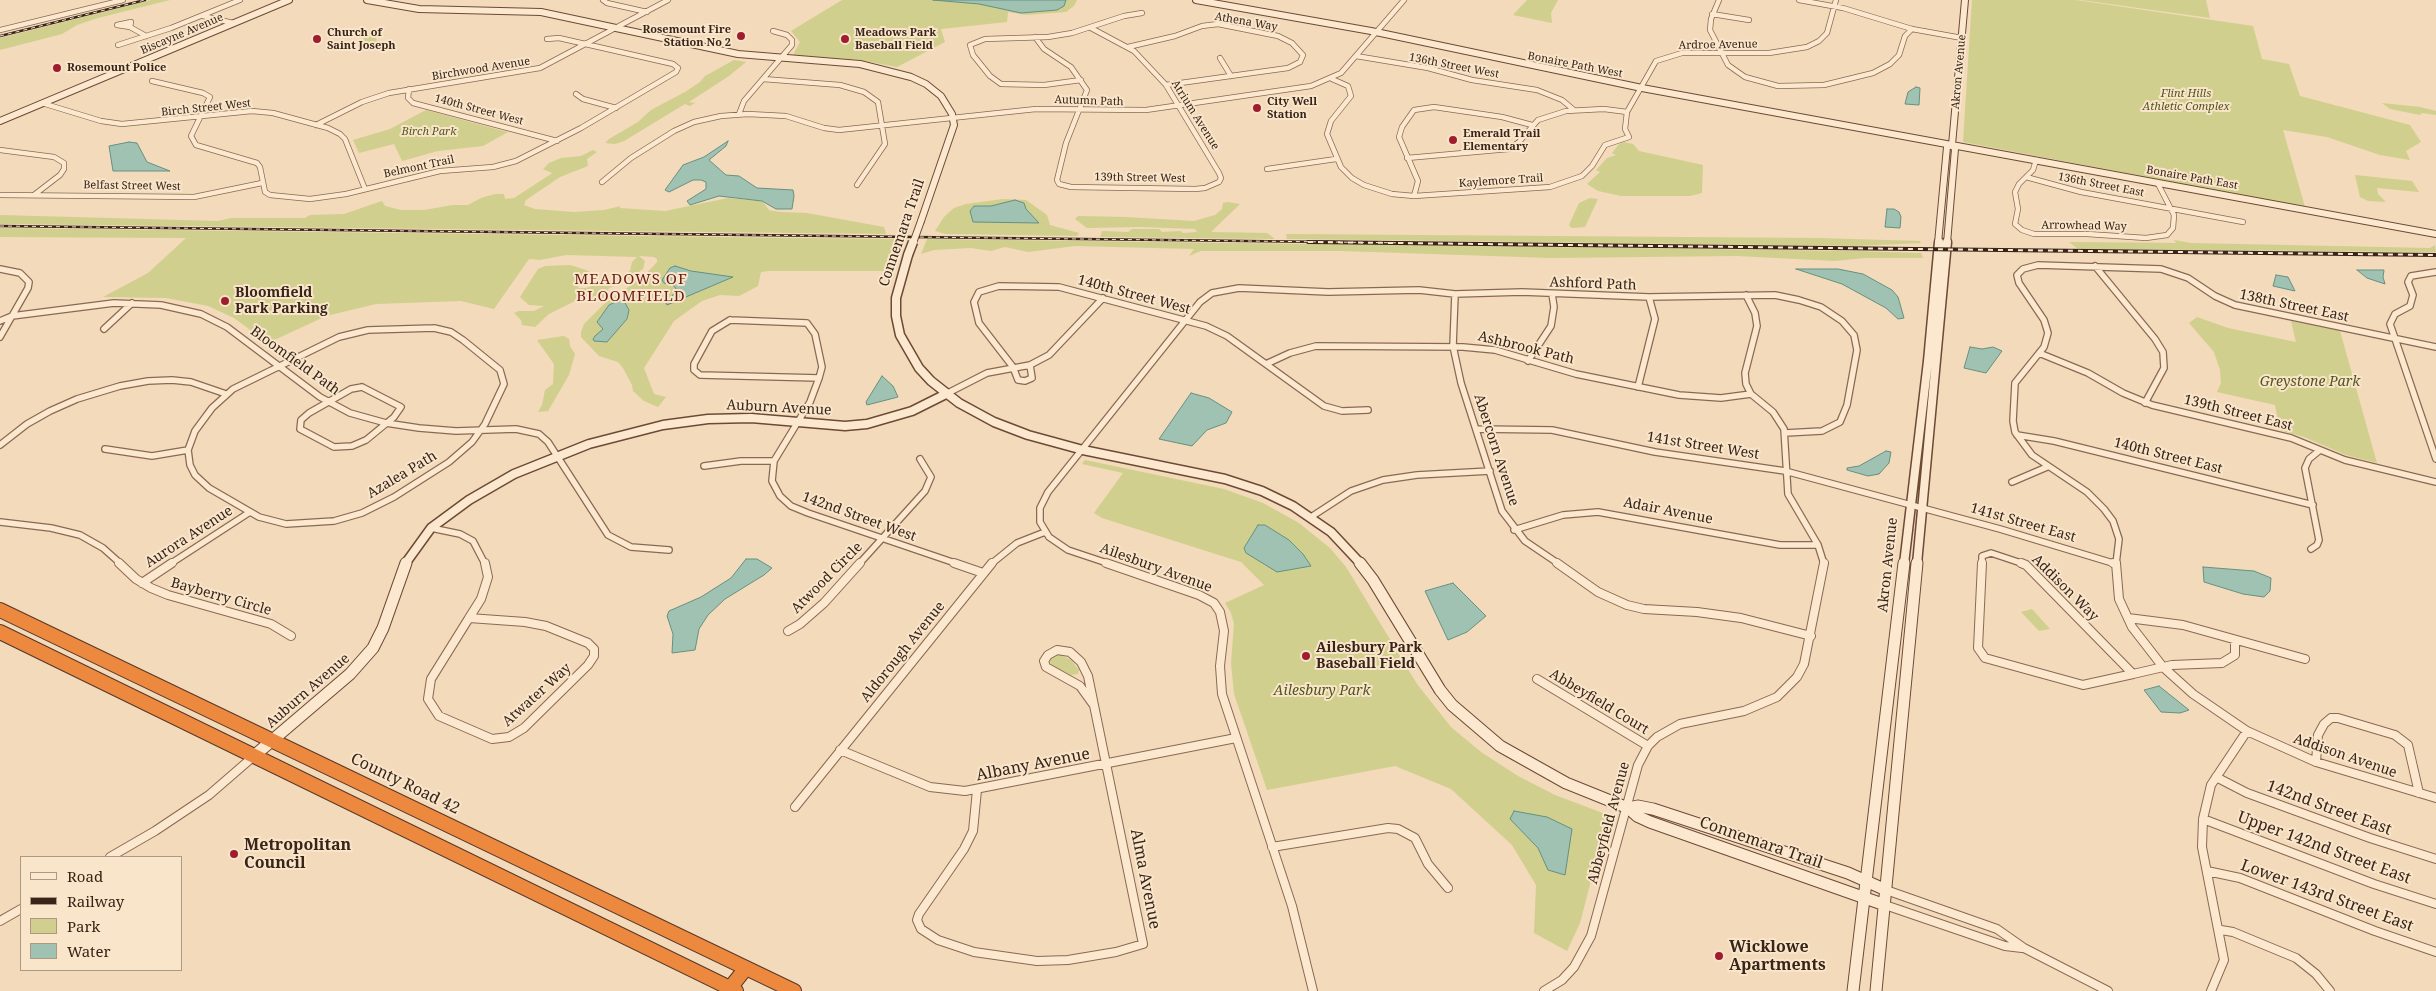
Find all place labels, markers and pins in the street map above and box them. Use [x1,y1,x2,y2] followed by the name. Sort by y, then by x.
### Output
[642,23,731,49] place label: Rosemount Fire Station No 2
[327,26,396,52] place label: Church of Saint Joseph
[855,26,936,52] place label: Meadows Park Baseball Field
[735,30,747,42] marker: Rosemount Fire Station No 2
[311,33,323,45] marker: Church of Saint Joseph
[839,33,851,45] marker: Meadows Park Baseball Field
[67,61,166,75] place label: Rosemount Police
[51,62,63,74] marker: Rosemount Police
[1267,95,1317,121] place label: City Well Station
[1251,102,1263,114] marker: City Well Station
[1463,127,1540,153] place label: Emerald Trail Elementary
[1447,134,1459,146] marker: Emerald Trail Elementary
[235,285,328,318] place label: Bloomfield Park Parking
[219,295,231,307] marker: Bloomfield Park Parking
[1316,640,1422,672] place label: Ailesbury Park Baseball Field
[1300,650,1312,662] marker: Ailesbury Park Baseball Field
[244,835,351,873] place label: Metropolitan Council
[228,848,240,860] marker: Metropolitan Council
[1729,937,1826,975] place label: Wicklowe Apartments
[1713,950,1725,962] marker: Wicklowe Apartments

